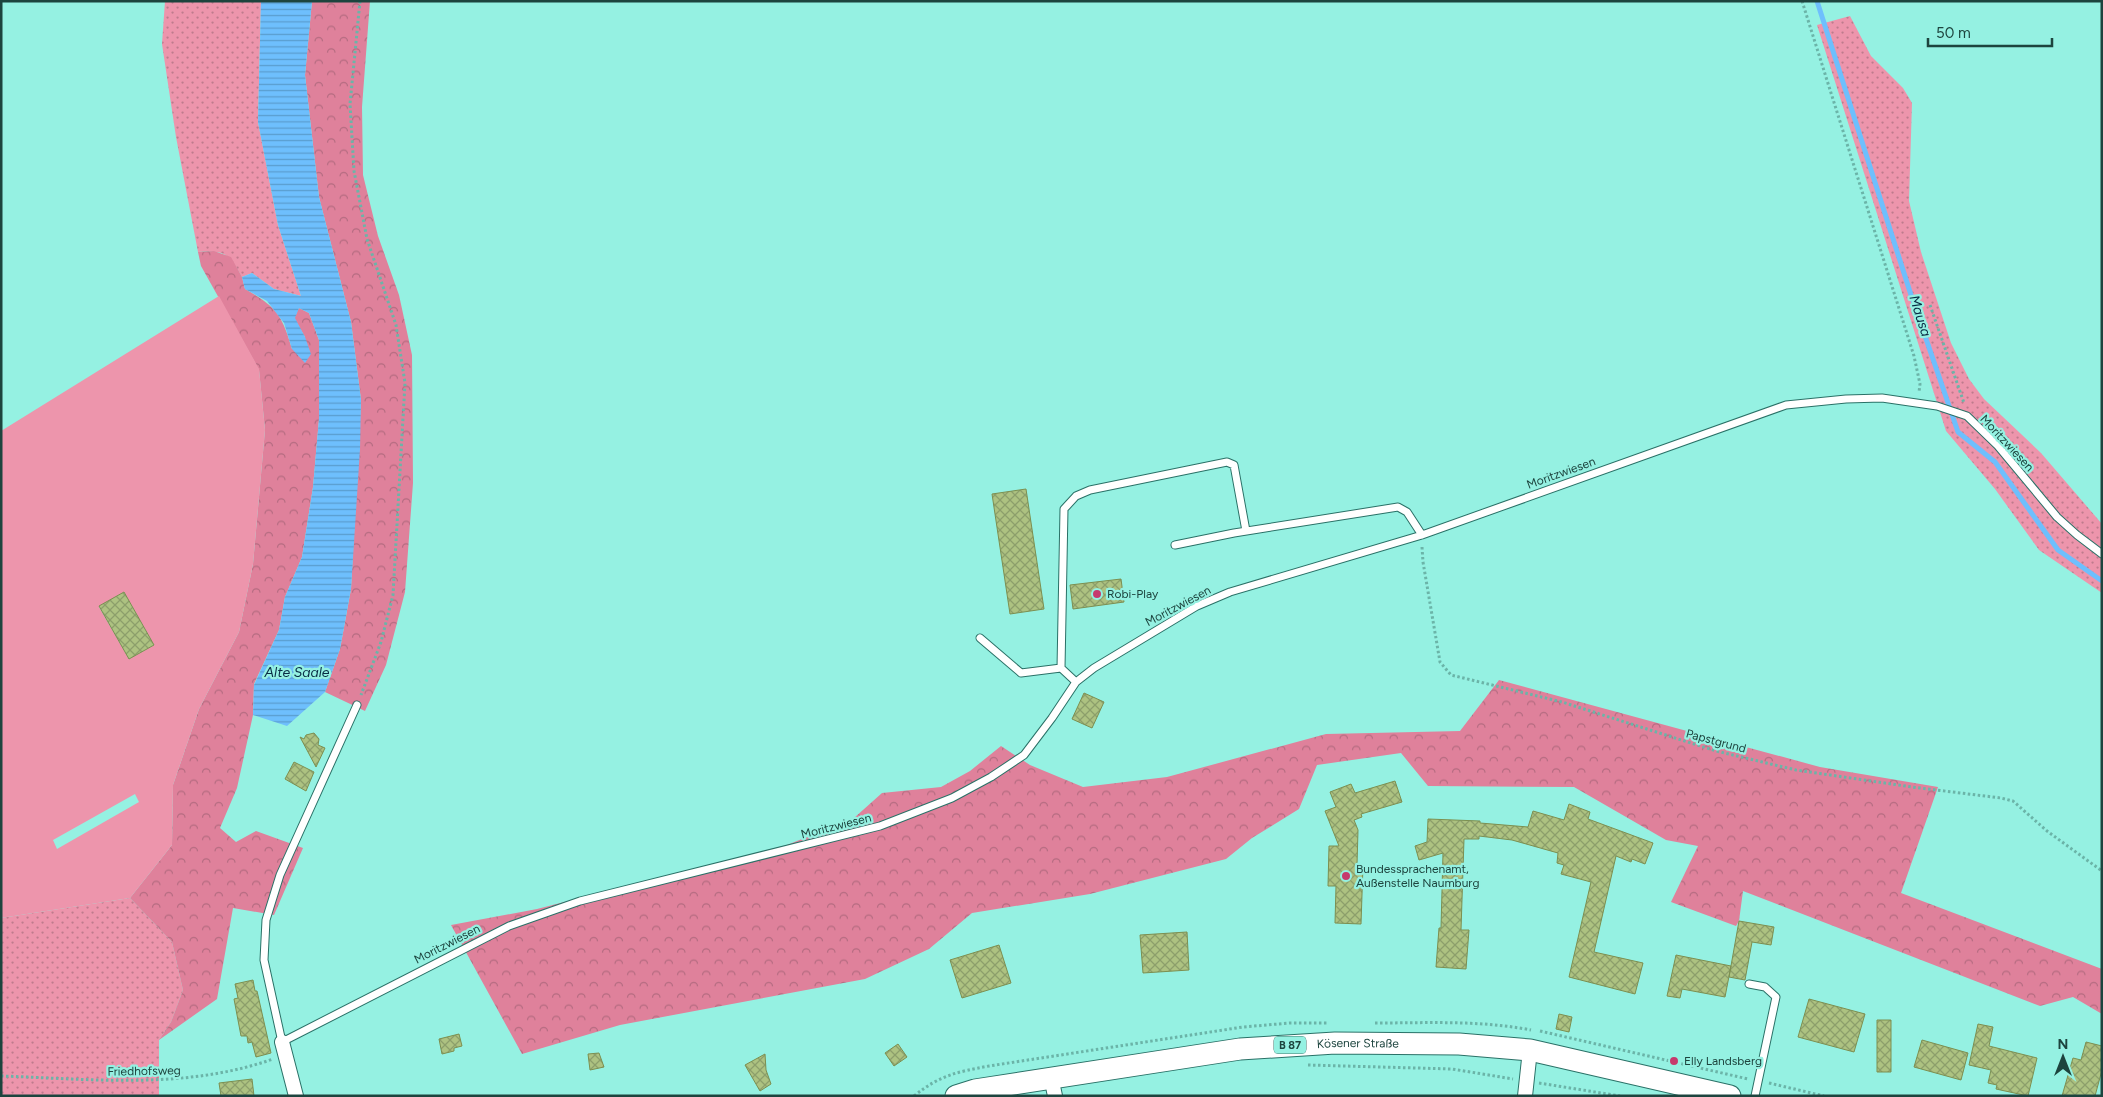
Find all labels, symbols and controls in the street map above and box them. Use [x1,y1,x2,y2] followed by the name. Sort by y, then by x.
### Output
[1928,15,2052,47] scale bar
[1936,24,1971,42] text: 50 m
[1905,293,1935,339] water label: Mausa
[1977,412,2037,474] street label: Moritzwiesen
[1525,454,1597,492] street label: Moritzwiesen
[1143,583,1213,629] street label: Moritzwiesen
[1107,587,1159,601] place label: Robi-Play
[1091,588,1103,600] marker: Robi-Play
[264,664,330,681] water label: Alte Saale
[1684,726,1748,756] street label: Papstgrund
[799,810,873,841] street label: Moritzwiesen
[1356,862,1479,890] place label: Bundessprachenamt, Außenstelle Naumburg
[1340,870,1352,882] marker: Bundessprachenamt, Außenstelle Naumburg
[412,921,483,967] street label: Moritzwiesen
[2038,1032,2088,1082] north arrow
[1274,1036,1306,1054] road number: B 87
[1316,1036,1399,1051] street label: Kösener Straße
[2058,1036,2068,1053] text: N
[1684,1054,1762,1068] place label: Elly Landsberg
[1668,1055,1680,1067] marker: Elly Landsberg
[107,1063,181,1079] street label: Friedhofsweg

